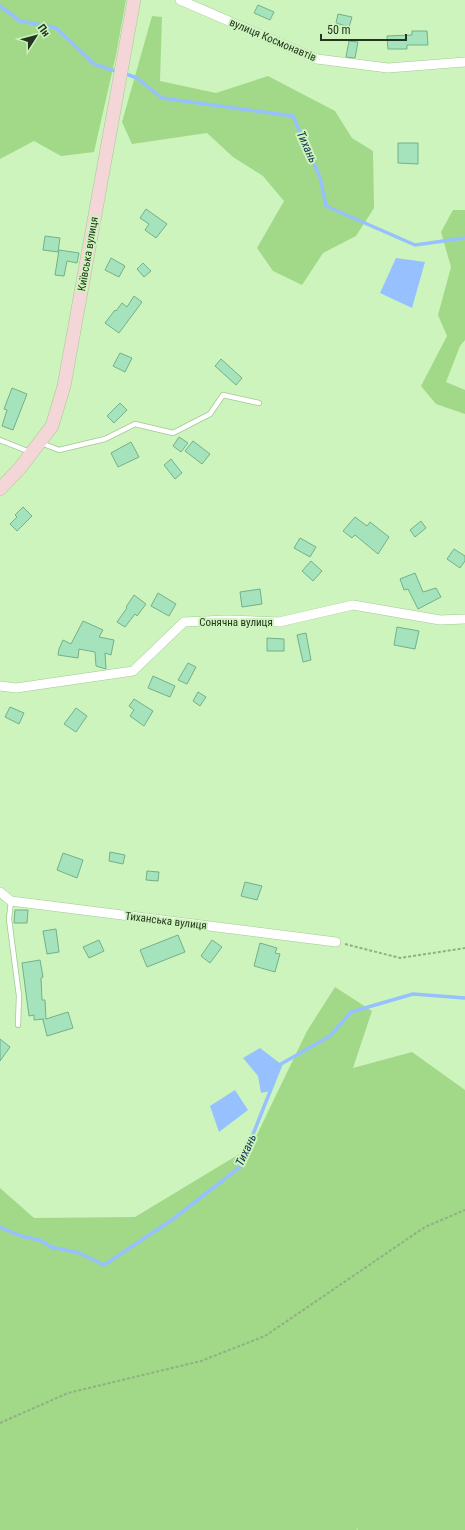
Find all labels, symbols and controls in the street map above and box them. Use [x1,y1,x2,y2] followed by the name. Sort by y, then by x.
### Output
[16,16,56,56] north arrow
[228,16,318,64] street label: вулиця Космонавтів
[321,16,406,42] scale bar
[35,22,53,39] text: Пн
[327,23,351,37] text: 50 m
[294,129,320,165] water label: Тихань
[75,216,101,292] street label: Київська вулиця
[199,616,273,629] street label: Сонячна вулиця
[124,910,208,932] street label: Тиханська вулиця
[233,1132,259,1168] water label: Тихань

